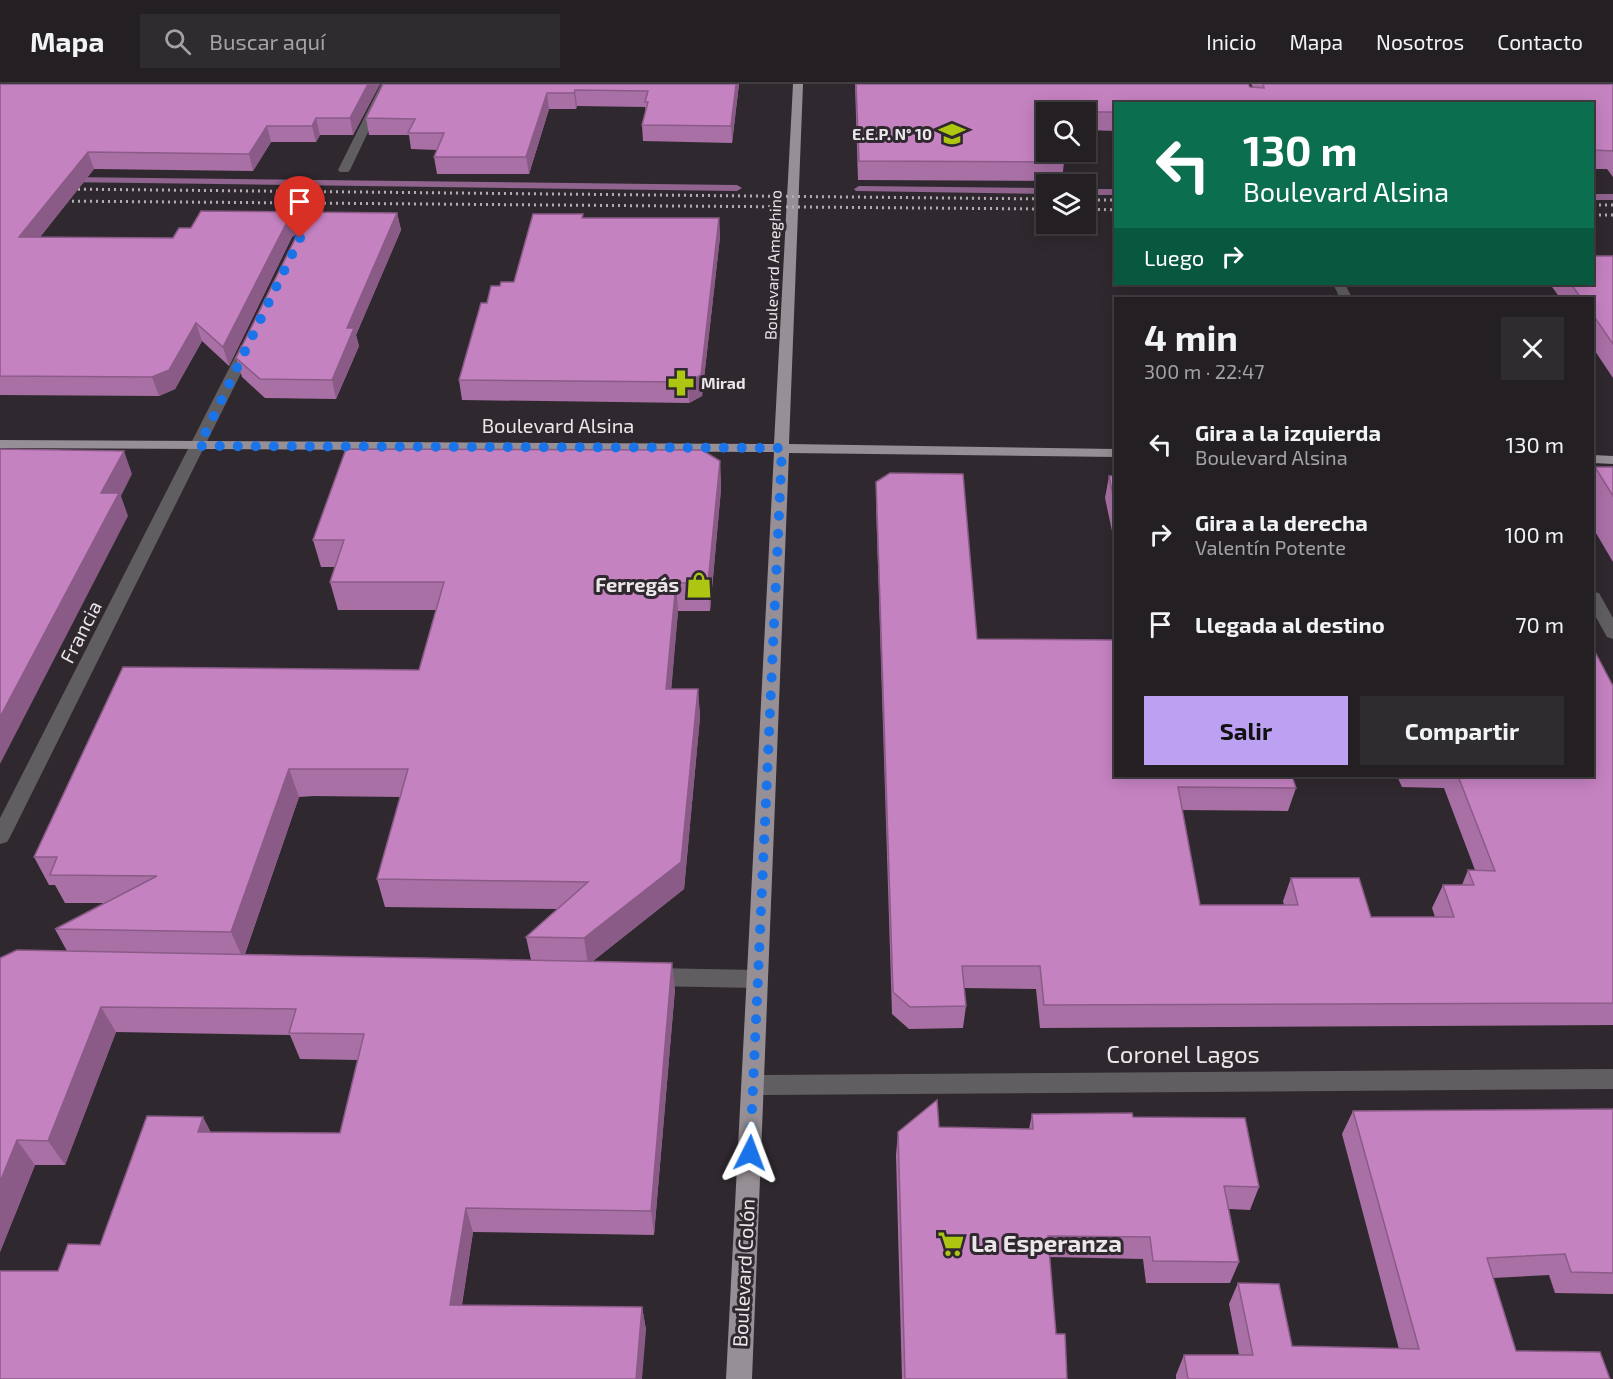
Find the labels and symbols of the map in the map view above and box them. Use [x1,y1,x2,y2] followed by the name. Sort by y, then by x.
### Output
[937,119,967,149] school or university icon: E.E.P. N° 10
[852,124,932,143] place label: E.E.P. N° 10
[274,176,325,238] pin
[760,190,785,340] street label: Boulevard Ameghino
[666,368,696,398] pharmacy icon: Mirad
[701,373,746,392] place label: Mirad
[482,413,634,437] street label: Boulevard Alsina
[684,570,714,600] shop icon: Ferregás
[595,572,679,596] place label: Ferregás
[54,596,106,667] street label: Francia
[1106,1039,1260,1068] street label: Coronel Lagos
[718,1121,782,1185] position arrow
[727,1198,759,1348] street label: Boulevard Colón
[971,1228,1122,1257] place label: La Esperanza
[936,1229,966,1259] supermarket icon: La Esperanza

